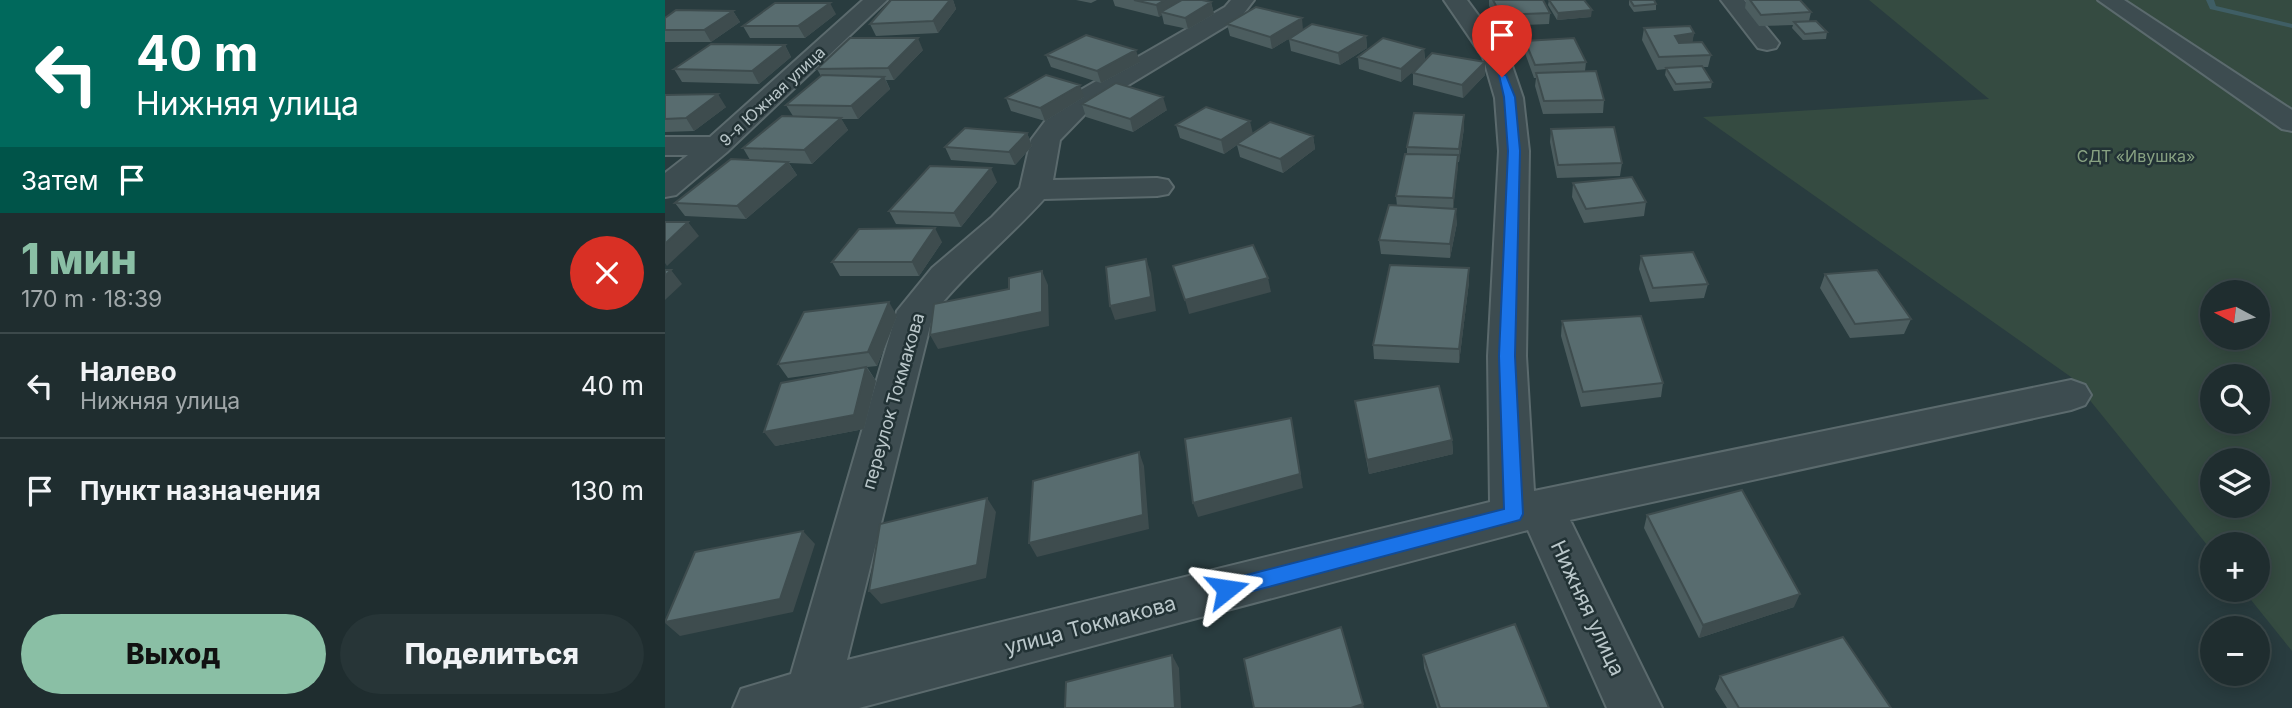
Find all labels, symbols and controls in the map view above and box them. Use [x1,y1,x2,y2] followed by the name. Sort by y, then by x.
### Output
[1472,5,1532,77] pin
[1483,16,1521,54] icon: arrive
[136,24,259,83] text: 40 m
[21,28,112,119] icon: left
[715,42,829,150] street label: 9-я Южная улица
[136,84,359,123] text: Нижняя улица
[2077,146,2195,166] park label: СДТ «Ивушка»
[113,161,151,199] icon: arrive
[21,165,99,196] text: Затем
[21,233,137,284] text: 1 мин
[570,236,644,310] button: close
[2200,280,2270,350] north arrow
[2200,280,2270,686] map controls
[21,285,162,313] text: 170 m · 18:39
[858,310,928,492] street label: переулок Токмакова
[80,356,177,387] text: Налево
[2200,364,2270,434] button: search
[21,367,59,405] icon: left
[581,370,644,401] text: 40 m
[80,387,240,415] text: Нижняя улица
[2200,448,2270,518] button: layers
[21,472,59,510] icon: arrive
[80,475,321,506] text: Пункт назначения
[571,475,644,506] text: 130 m
[2200,532,2270,602] button: +
[1546,536,1630,680] street label: Нижняя улица
[1190,552,1264,626] position arrow
[1001,590,1179,660] street label: улица Токмакова
[21,614,326,694] button: Выход
[340,614,644,694] button: Поделиться
[2200,616,2270,686] button: −

